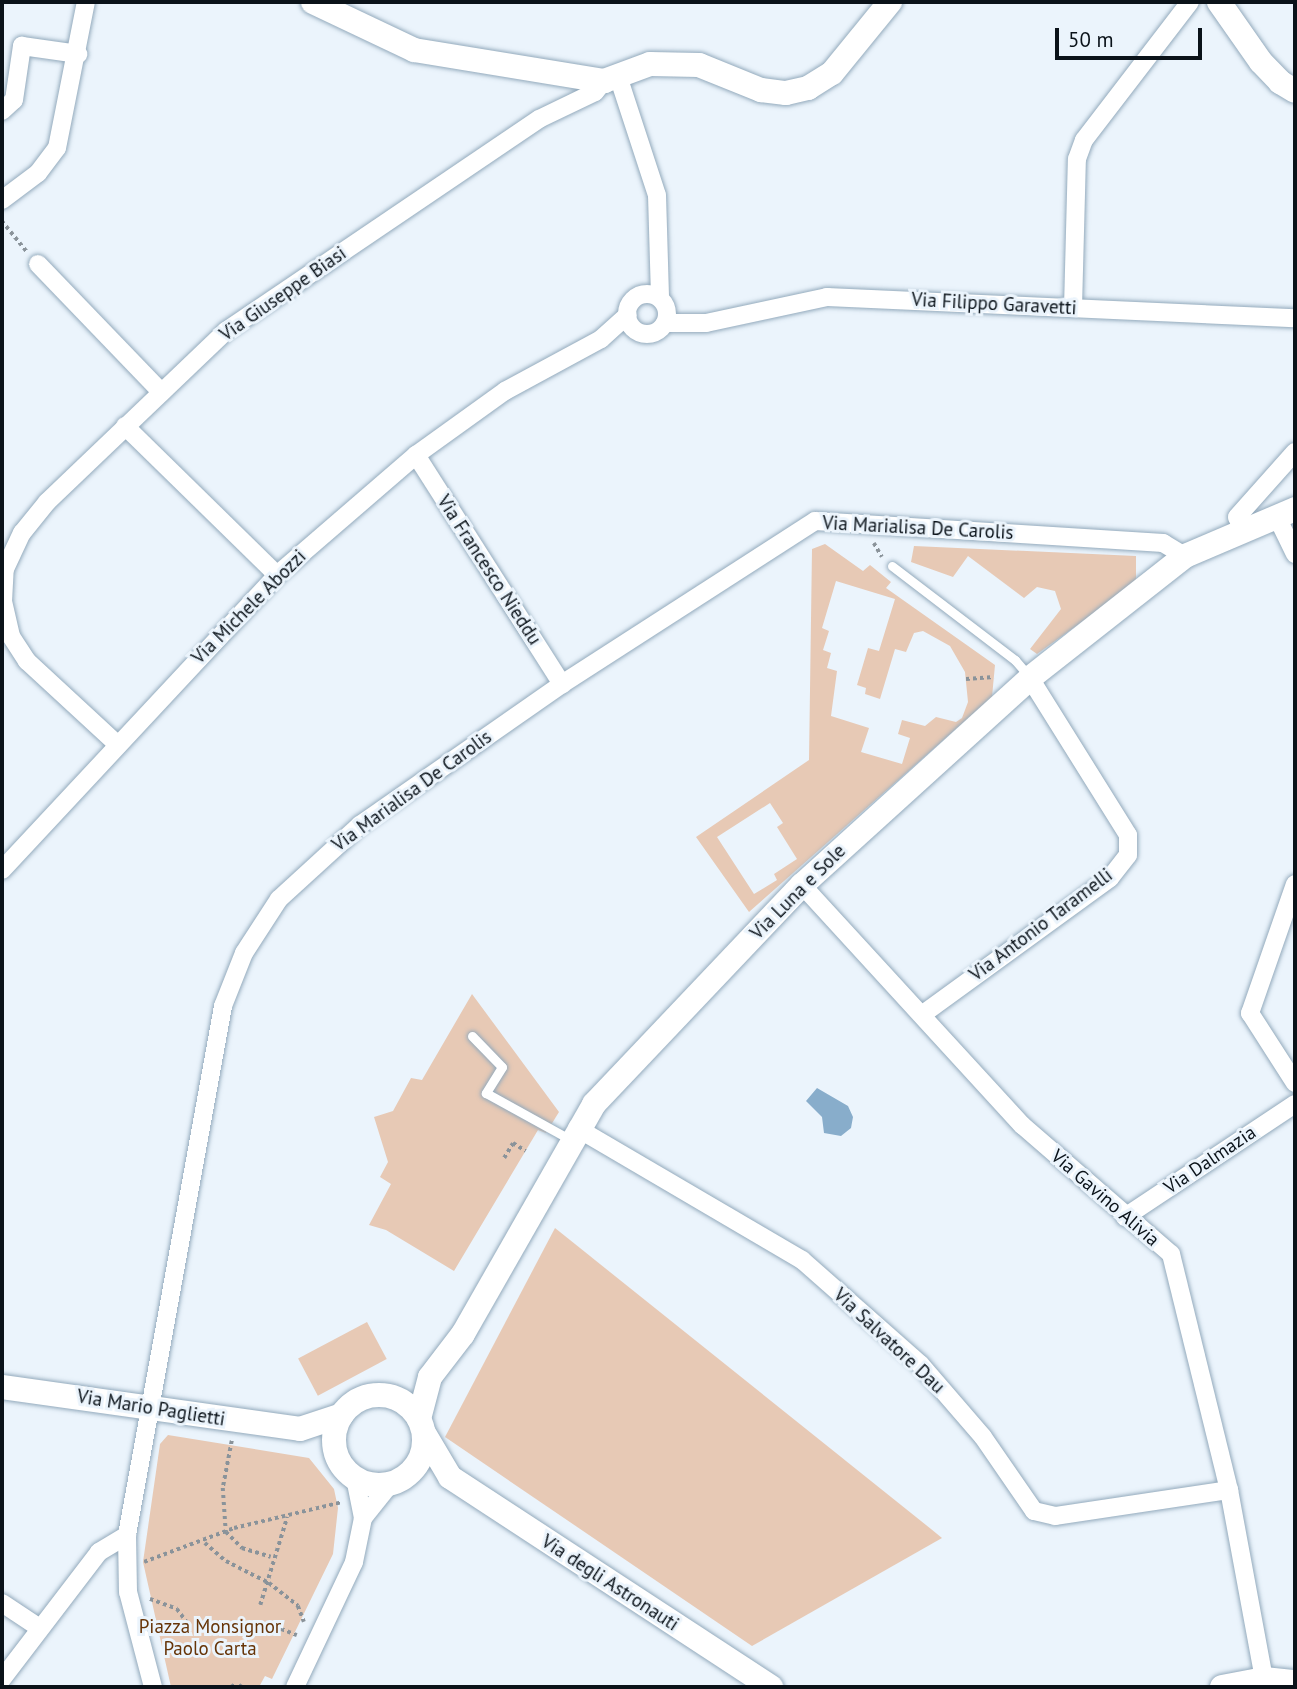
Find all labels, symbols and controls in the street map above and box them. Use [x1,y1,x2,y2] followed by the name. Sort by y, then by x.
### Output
[1059,14,1206,58] scale bar
[1068,26,1114,53] text: 50 m
[215,242,351,346] street label: Via Giuseppe Biasi
[911,288,1077,320] street label: Via Filippo Garavetti
[432,491,546,649] street label: Via Francesco Nieddu
[822,512,1014,544] street label: Via Marialisa De Carolis
[187,545,311,669] street label: Via Michele Abozzi
[328,726,496,856] street label: Via Marialisa De Carolis
[746,840,850,944] street label: Via Luna e Sole
[965,863,1117,987] street label: Via Antonio Taramelli
[1160,1121,1260,1199] street label: Via Dalmazia
[1046,1145,1164,1251] street label: Via Gavino Alivia
[829,1284,949,1398] street label: Via Salvatore Dau
[75,1385,227,1431] street label: Via Mario Paglietti
[537,1530,683,1636] street label: Via degli Astronauti
[139,1616,281,1660] park label: Piazza Monsignor Paolo Carta

